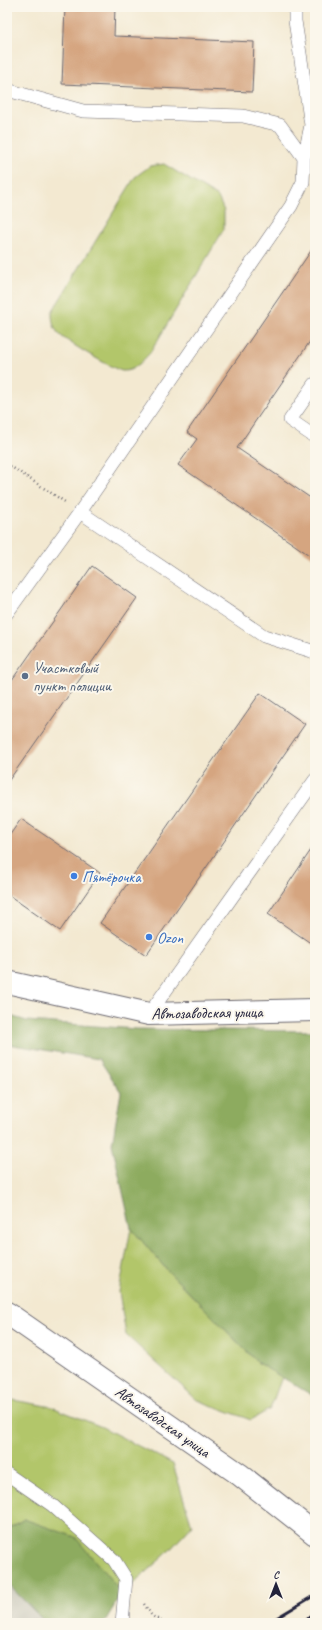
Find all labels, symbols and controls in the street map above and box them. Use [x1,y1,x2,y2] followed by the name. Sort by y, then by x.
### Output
[33,658,112,696] place label: Участковый пункт полиции
[20,671,30,681] marker: Участковый пункт полиции
[82,867,142,887] place label: Пятёрочка
[69,871,79,881] marker: Пятёрочка
[157,928,184,948] place label: Ozon
[144,932,154,942] marker: Ozon
[151,1002,264,1024] street label: Автозаводская улица
[111,1382,215,1463] street label: Автозаводская улица
[256,1564,296,1604] north arrow
[273,1567,280,1581] text: С

